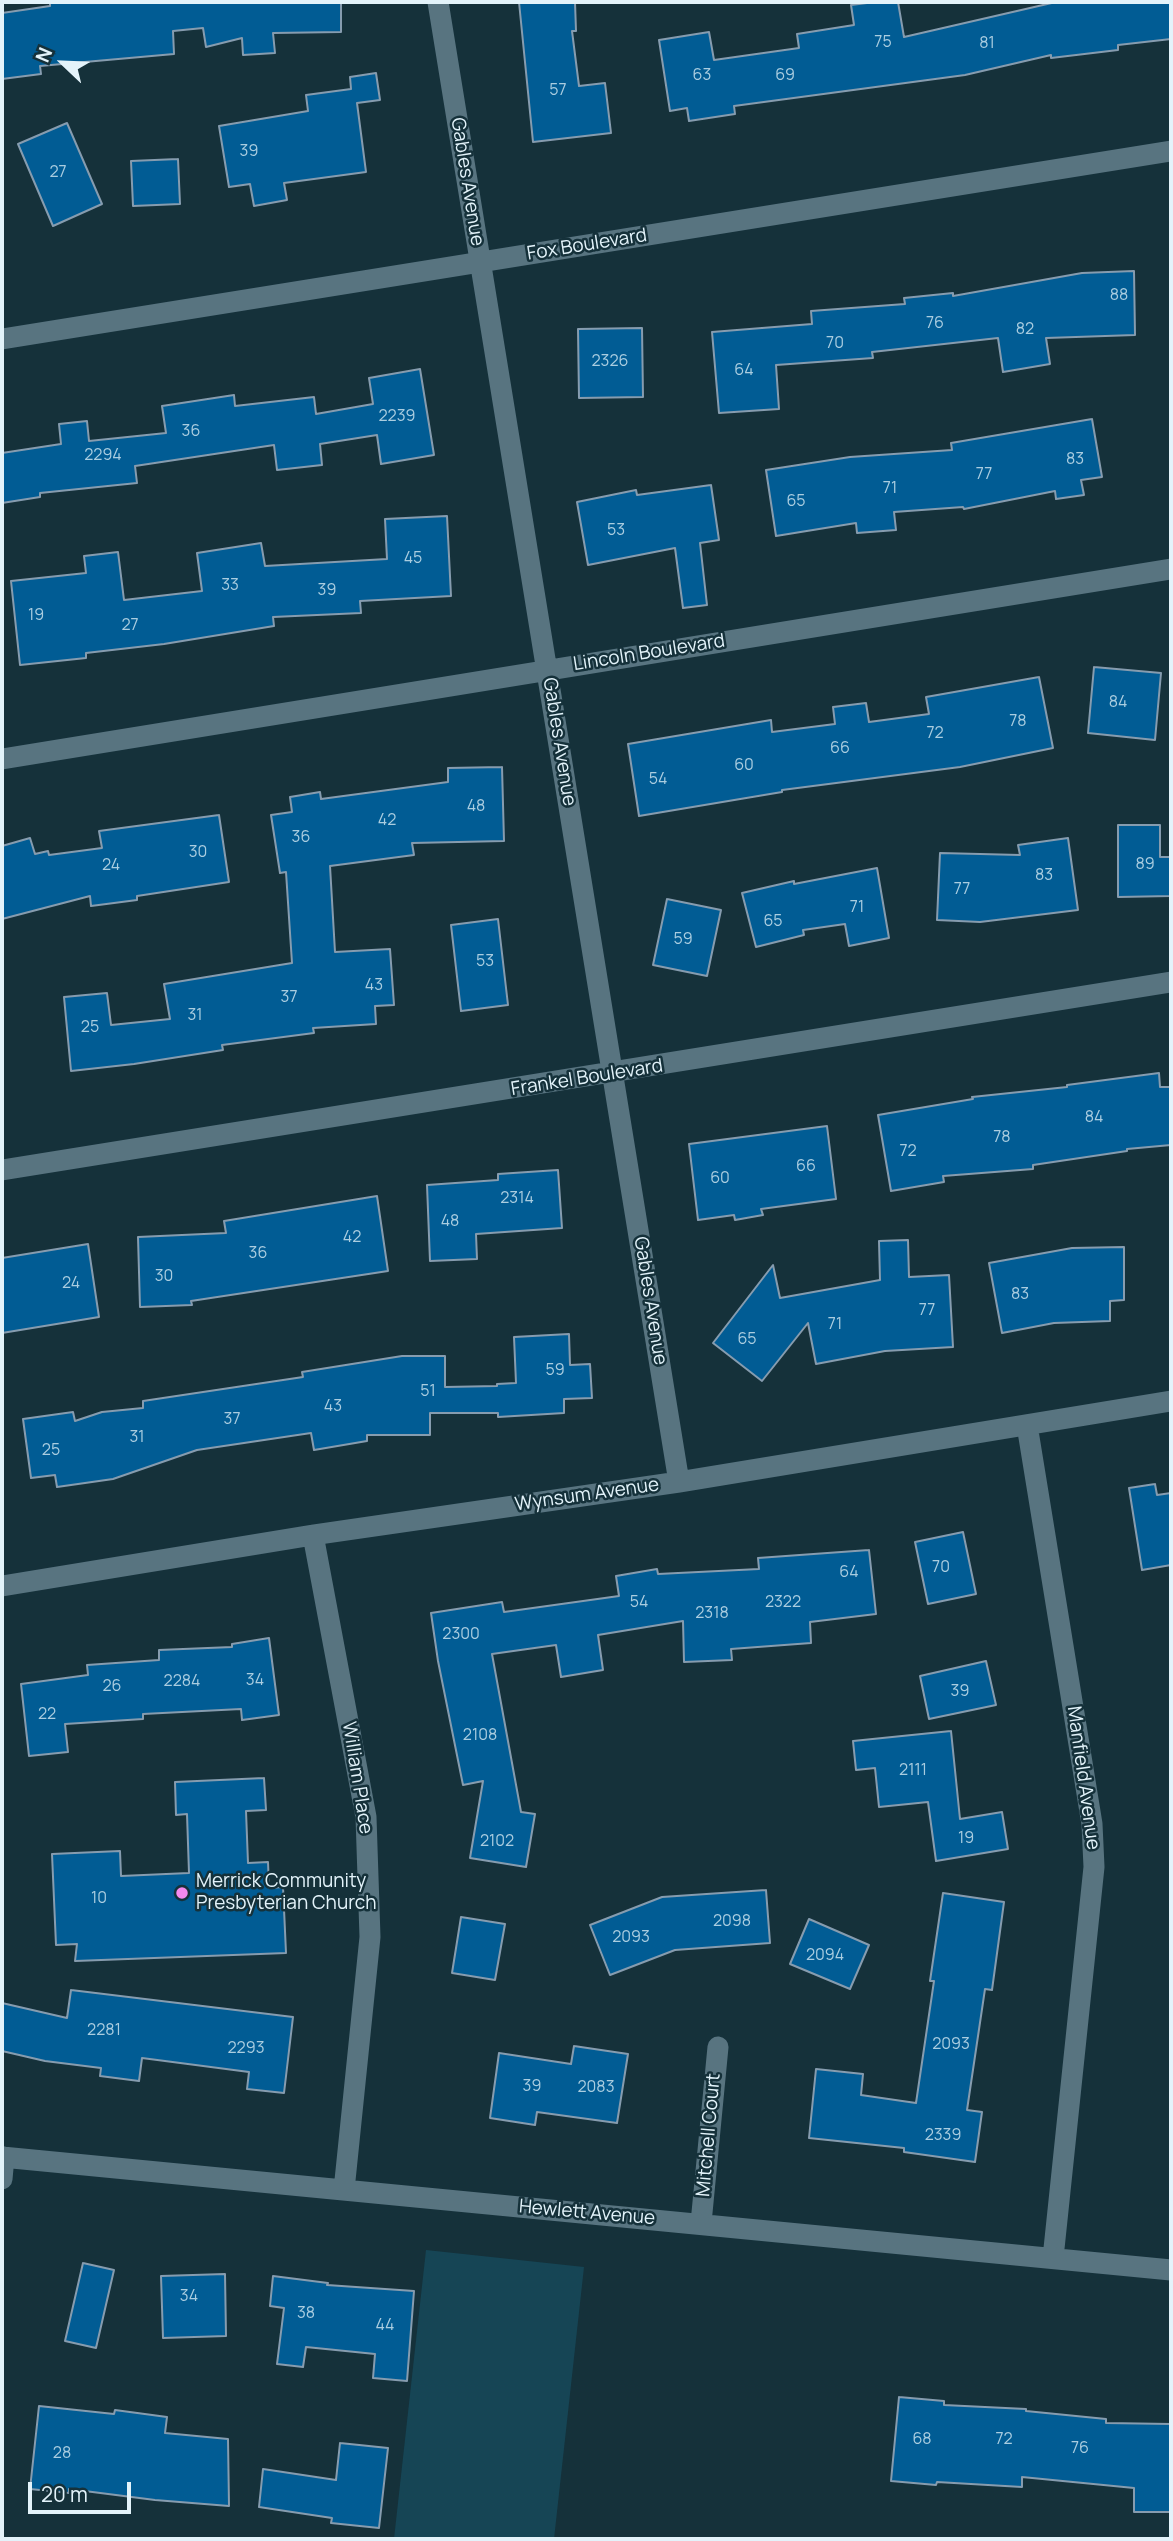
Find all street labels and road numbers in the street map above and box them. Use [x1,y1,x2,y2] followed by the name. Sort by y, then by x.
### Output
[446,116,488,248] street label: Gables Avenue
[525,224,649,266] street label: Fox Boulevard
[572,630,726,676] street label: Lincoln Boulevard
[538,676,580,808] street label: Gables Avenue
[509,1055,665,1101] street label: Frankel Boulevard
[629,1235,671,1367] street label: Gables Avenue
[513,1474,661,1516] street label: Wynsum Avenue
[1062,1705,1104,1851] street label: Manfield Avenue
[337,1720,377,1836] street label: William Place
[692,2072,726,2198] street label: Mitchell Court
[518,2196,656,2230] street label: Hewlett Avenue

